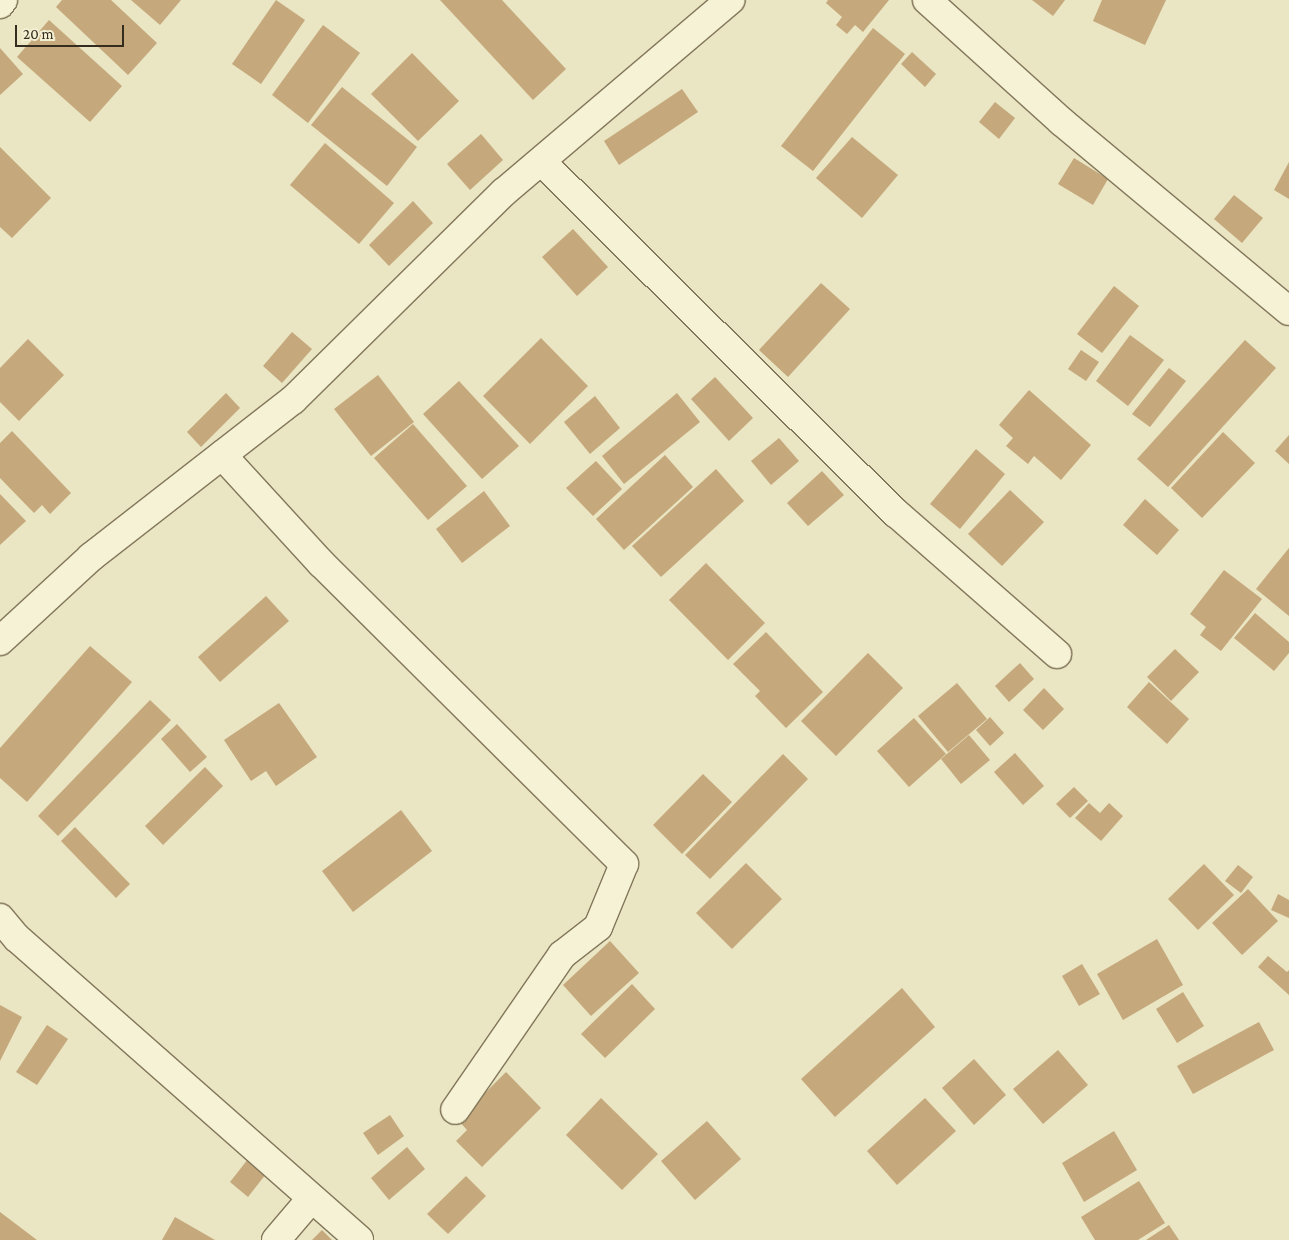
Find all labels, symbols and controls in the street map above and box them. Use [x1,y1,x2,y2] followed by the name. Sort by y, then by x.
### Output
[18,15,126,47] scale bar
[23,26,54,42] text: 20 m

